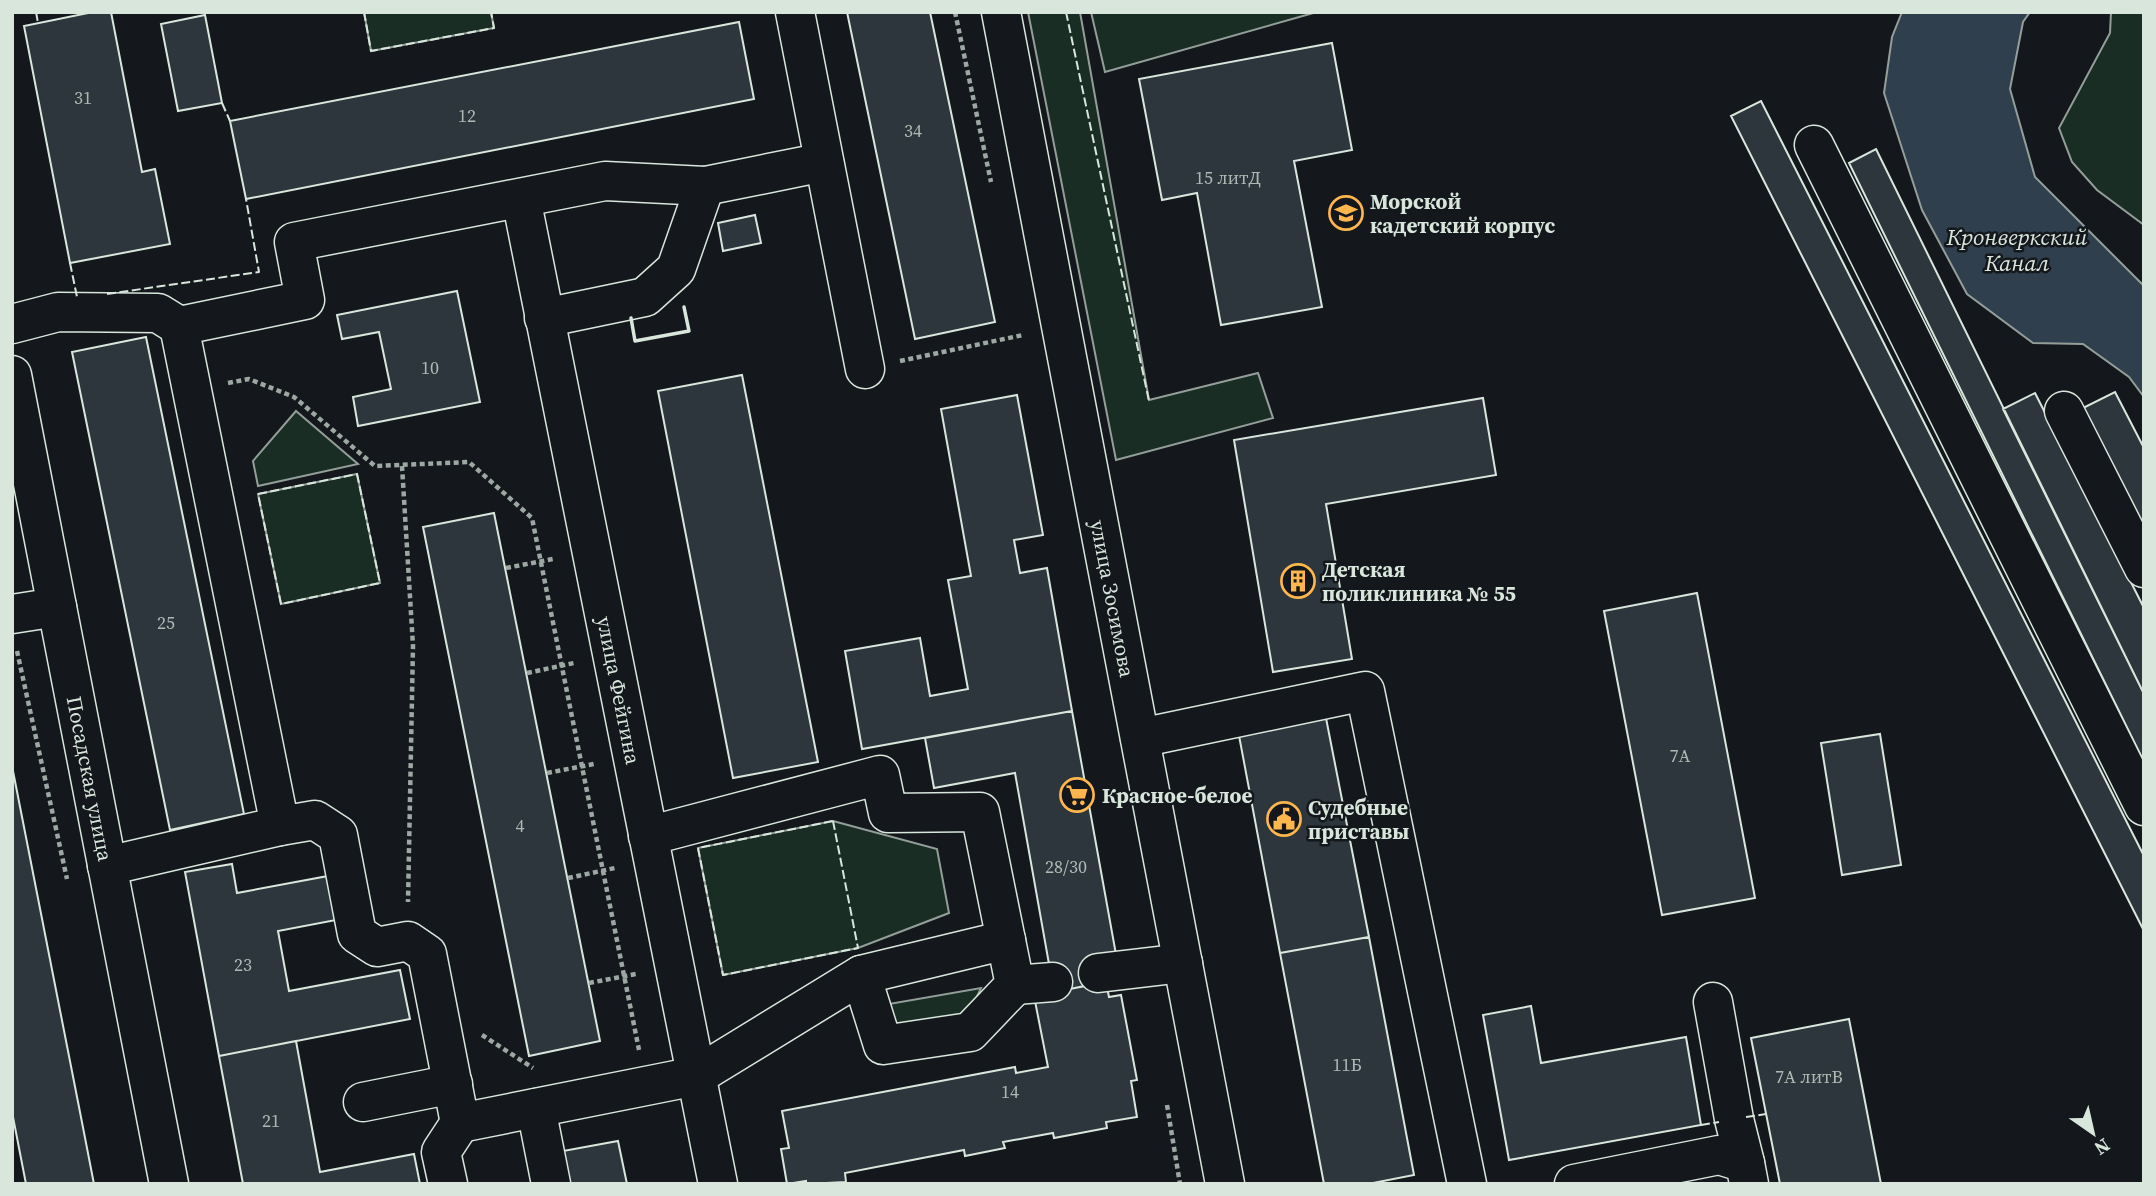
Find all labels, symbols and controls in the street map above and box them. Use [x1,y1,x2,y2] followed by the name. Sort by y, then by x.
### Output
[74,85,92,110] house number: 31
[458,103,476,128] house number: 12
[904,118,922,143] house number: 34
[1195,165,1261,190] house number: 15 литД
[1370,187,1555,240] place label: Морской кадетский корпус
[1327,194,1365,232] school or university icon: Морской кадетский корпус
[1946,221,2087,279] water label: Кронверкский Канал
[421,355,439,380] house number: 10
[1084,517,1142,680] street label: улица Зосимова
[1322,555,1516,608] place label: Детская поликлиника № 55
[1279,562,1317,600] building icon: Детская поликлиника № 55
[157,610,175,635] house number: 25
[590,614,648,767] street label: улица Фейгина
[60,693,121,864] street label: Посадская улица
[1670,743,1691,768] house number: 7А
[1058,776,1096,814] supermarket icon: Красное-белое
[1102,781,1253,810] place label: Красное-белое
[1308,793,1409,846] place label: Судебные приставы
[1265,800,1303,838] public building icon: Судебные приставы
[516,813,525,838] house number: 4
[1045,854,1087,879] house number: 28/30
[234,952,252,977] house number: 23
[1332,1052,1362,1077] house number: 11Б
[1775,1064,1843,1089] house number: 7А литВ
[1001,1079,1019,1104] house number: 14
[2058,1098,2128,1168] north arrow
[262,1108,280,1133] house number: 21
[2089,1132,2116,1162] text: N

